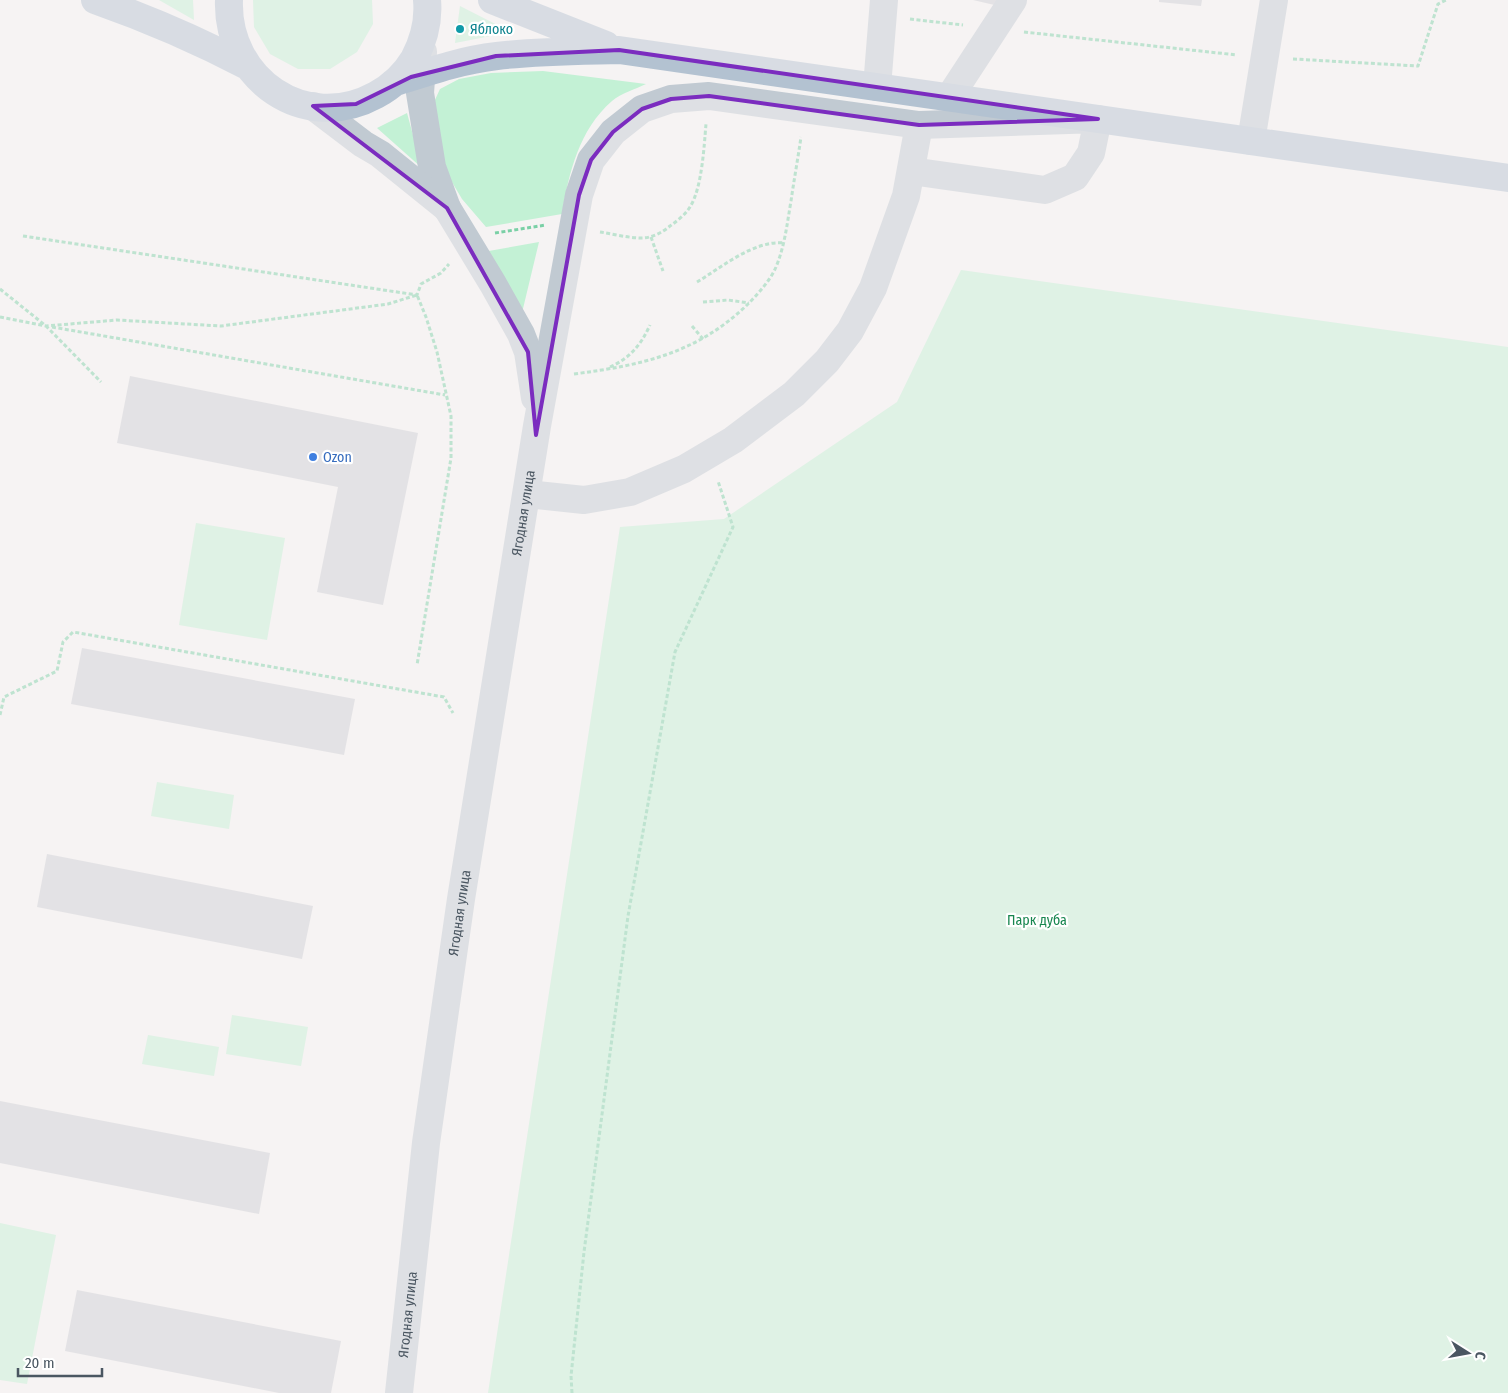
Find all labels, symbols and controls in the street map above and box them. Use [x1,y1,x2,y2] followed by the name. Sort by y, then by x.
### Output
[470,21,513,38] place label: Яблоко
[454,23,466,35] marker: Яблоко
[323,449,352,466] place label: Ozon
[307,451,319,463] marker: Ozon
[508,469,538,557] street label: Ягодная улица
[444,868,474,957] street label: Ягодная улица
[1007,912,1067,929] park label: Парк дуба
[394,1270,421,1359] street label: Ягодная улица
[1443,1328,1493,1378] north arrow
[18,1346,101,1378] scale bar
[1471,1350,1489,1361] text: С
[25,1354,55,1372] text: 20 m

